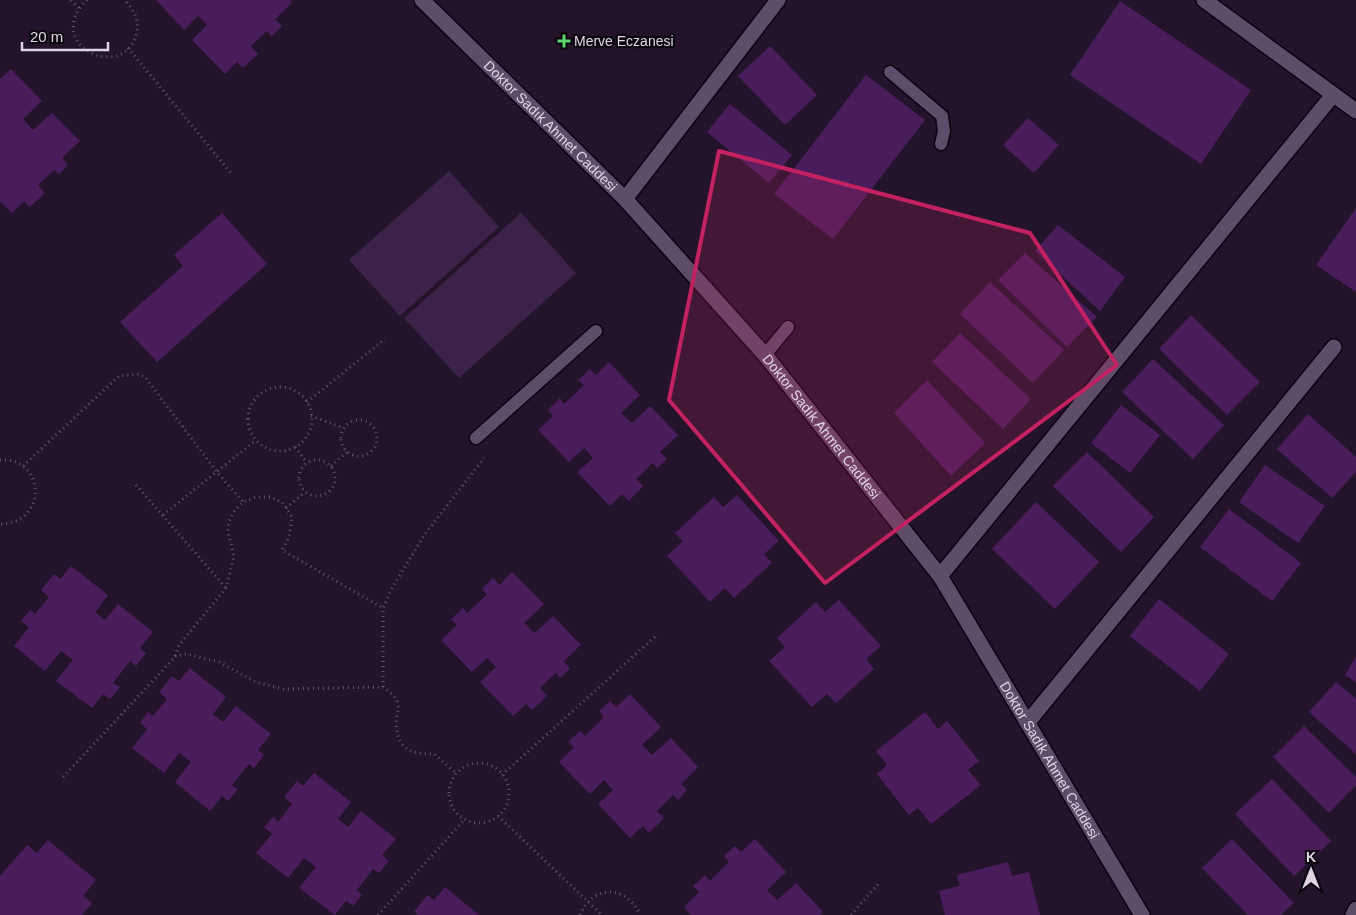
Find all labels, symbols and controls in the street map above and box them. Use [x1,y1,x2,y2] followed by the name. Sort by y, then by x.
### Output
[22,20,109,52] scale bar
[30,28,63,45] text: 20 m
[574,33,674,49] place label: Merve Eczanesi
[558,35,570,47] marker: Merve Eczanesi
[481,57,620,195] street label: Doktor Sadık Ahmet Caddesi
[759,351,884,502] street label: Doktor Sadık Ahmet Caddesi
[997,679,1103,841] street label: Doktor Sadık Ahmet Caddesi
[1286,845,1336,895] north arrow
[1306,849,1316,865] text: K

